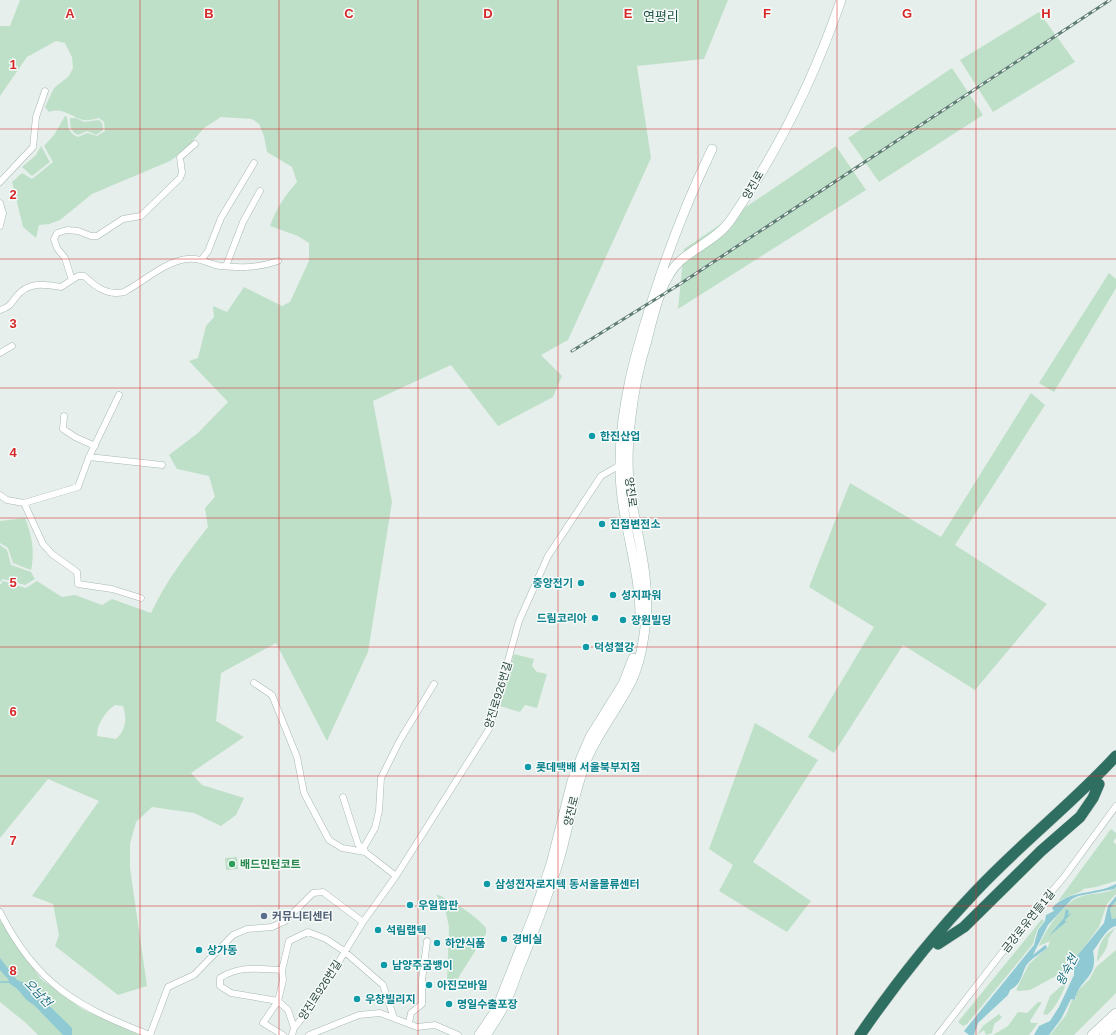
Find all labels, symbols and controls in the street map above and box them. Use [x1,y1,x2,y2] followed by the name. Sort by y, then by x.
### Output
[65,6,75,21] text: A
[204,6,214,21] text: B
[344,6,354,21] text: C
[483,6,493,21] text: D
[624,6,633,21] text: E
[763,6,771,21] text: F
[902,6,912,21] text: G
[1041,6,1051,21] text: H
[643,9,679,24] district label: 연평리
[9,57,17,72] text: 1
[740,169,766,201] street label: 양진로
[9,187,17,202] text: 2
[9,316,17,331] text: 3
[600,430,640,442] place label: 한진산업
[587,431,597,441] marker: 한진산업
[9,445,17,460] text: 4
[623,476,639,508] street label: 양진로
[610,518,661,530] place label: 진접변전소
[597,519,607,529] marker: 진접변전소
[9,575,17,590] text: 5
[533,577,573,589] place label: 중앙전기
[576,578,586,588] marker: 중앙전기
[621,589,661,601] place label: 성지파워
[608,590,618,600] marker: 성지파워
[536,612,587,624] place label: 드림코리아
[590,613,600,623] marker: 드림코리아
[631,614,671,626] place label: 장원빌딩
[618,615,628,625] marker: 장원빌딩
[594,641,634,653] place label: 덕성철강
[581,642,591,652] marker: 덕성철강
[482,660,514,730] street label: 양진로926번길
[9,704,17,719] text: 6
[536,761,640,773] place label: 롯데택배 서울북부지점
[523,762,533,772] marker: 롯데택배 서울북부지점
[562,795,580,827] street label: 양진로
[9,833,17,848] text: 7
[240,858,301,870] place label: 배드민턴코트
[227,859,237,869] marker: 배드민턴코트
[495,878,640,890] place label: 삼성전자로지텍 동서울물류센터
[482,879,492,889] marker: 삼성전자로지텍 동서울물류센터
[999,887,1057,955] street label: 금강로유연들1길
[418,899,458,911] place label: 우일합판
[405,900,415,910] marker: 우일합판
[272,910,333,922] place label: 커뮤니티센터
[259,911,269,921] marker: 커뮤니티센터
[386,924,426,936] place label: 석림랩텍
[373,925,383,935] marker: 석림랩텍
[512,933,542,945] place label: 경비실
[499,934,509,944] marker: 경비실
[445,937,485,949] place label: 하얀식품
[432,938,442,948] marker: 하얀식품
[207,944,237,956] place label: 상가동
[194,945,204,955] marker: 상가동
[1053,950,1082,988] water label: 왕숙천
[296,958,344,1022] street label: 양진로926번길
[392,959,453,971] place label: 남양주굼뱅이
[379,960,389,970] marker: 남양주굼뱅이
[9,963,17,978] text: 8
[21,976,56,1011] water label: 오남천
[437,979,488,991] place label: 아진모바일
[424,980,434,990] marker: 아진모바일
[365,993,416,1005] place label: 우창빌리지
[352,994,362,1004] marker: 우창빌리지
[457,998,518,1010] place label: 명일수출포장
[444,999,454,1009] marker: 명일수출포장

